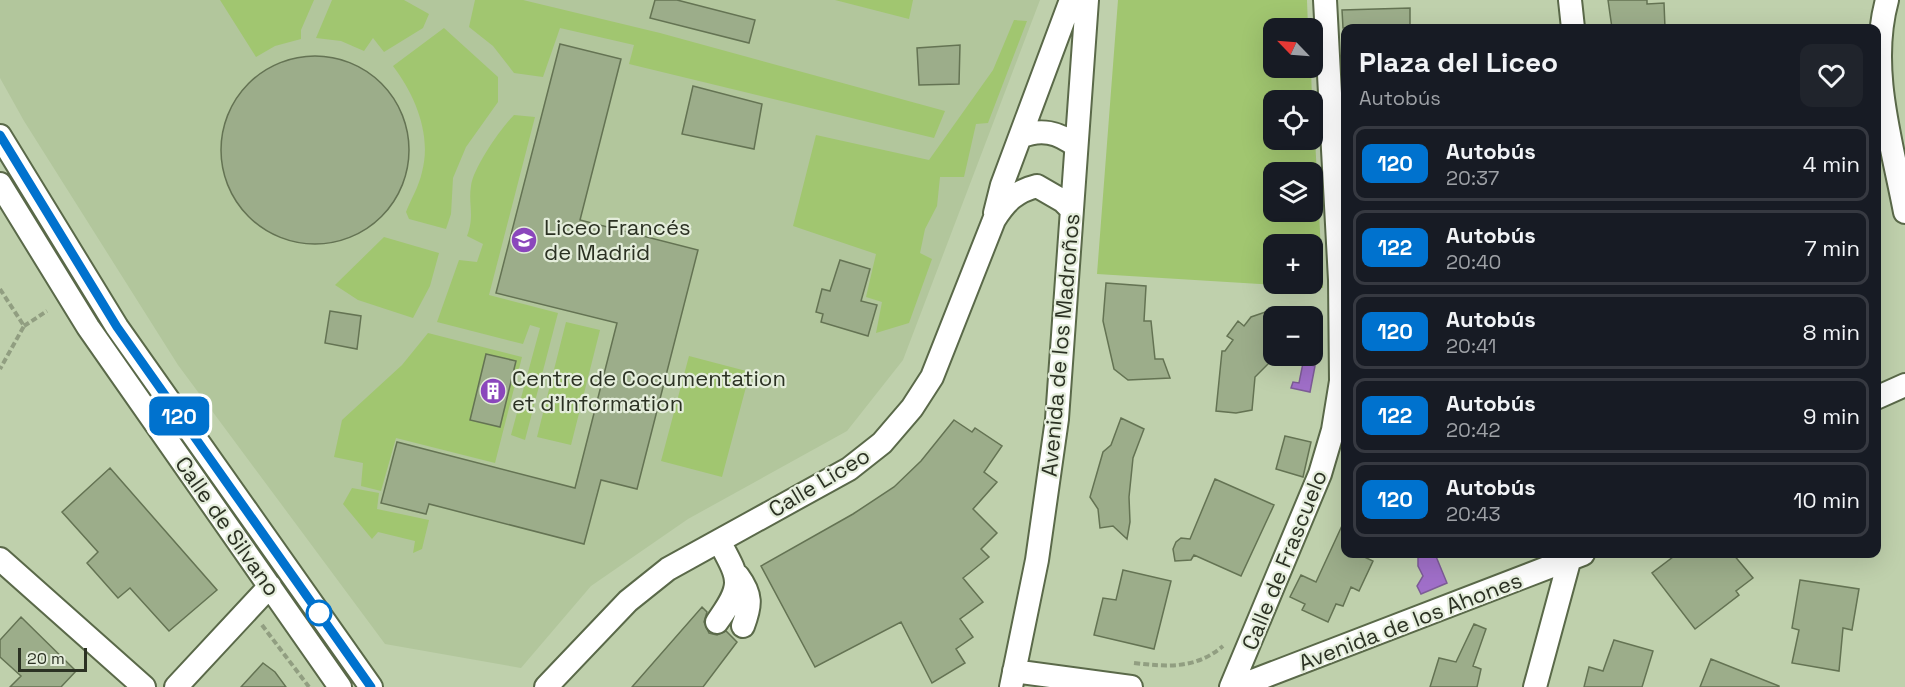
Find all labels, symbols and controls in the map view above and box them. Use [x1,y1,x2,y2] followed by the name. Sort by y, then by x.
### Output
[1263,18,1323,78] north arrow
[1263,18,1323,366] map controls
[1359,44,1558,80] text: Plaza del Liceo
[1800,44,1863,107] button: heart
[1359,85,1441,111] text: Autobús
[1263,90,1323,150] button: locate
[1446,137,1536,165] text: Autobús
[1377,150,1413,177] text: 120
[1803,150,1860,178] text: 4 min
[1263,162,1323,222] button: layers
[1446,165,1499,191] text: 20:37
[1035,212,1085,478] street label: Avenida de los Madroños
[544,213,691,266] place label: Liceo Francés de Madrid
[1446,221,1536,249] text: Autobús
[509,225,539,255] school or university icon: Liceo Francés de Madrid
[1263,234,1323,294] button: +
[1378,234,1412,261] text: 122
[1804,234,1860,262] text: 7 min
[1446,249,1501,275] text: 20:40
[1446,305,1536,333] text: Autobús
[1263,306,1323,366] button: −
[1377,318,1413,345] text: 120
[1803,318,1860,346] text: 8 min
[1446,333,1496,359] text: 20:41
[512,364,786,417] place label: Centre de Cocumentation et d'Information
[478,376,508,406] building icon: Centre de Cocumentation et d'Information
[1446,389,1536,417] text: Autobús
[144,396,213,436] line badge: 120
[1378,402,1412,429] text: 122
[1803,402,1860,430] text: 9 min
[161,403,197,430] text: 120
[1446,417,1501,443] text: 20:42
[763,441,875,523] street label: Calle Liceo
[169,451,287,601] street label: Calle de Silvano
[1235,466,1333,654] street label: Calle de Frascuelo
[1446,473,1536,501] text: Autobús
[1377,486,1413,513] text: 120
[1793,486,1860,514] text: 10 min
[1446,501,1501,527] text: 20:43
[1294,565,1526,677] street label: Avenida de los Ahones
[306,600,332,626] unlabelled marker
[18,645,87,672] scale bar
[27,648,65,669] text: 20 m

